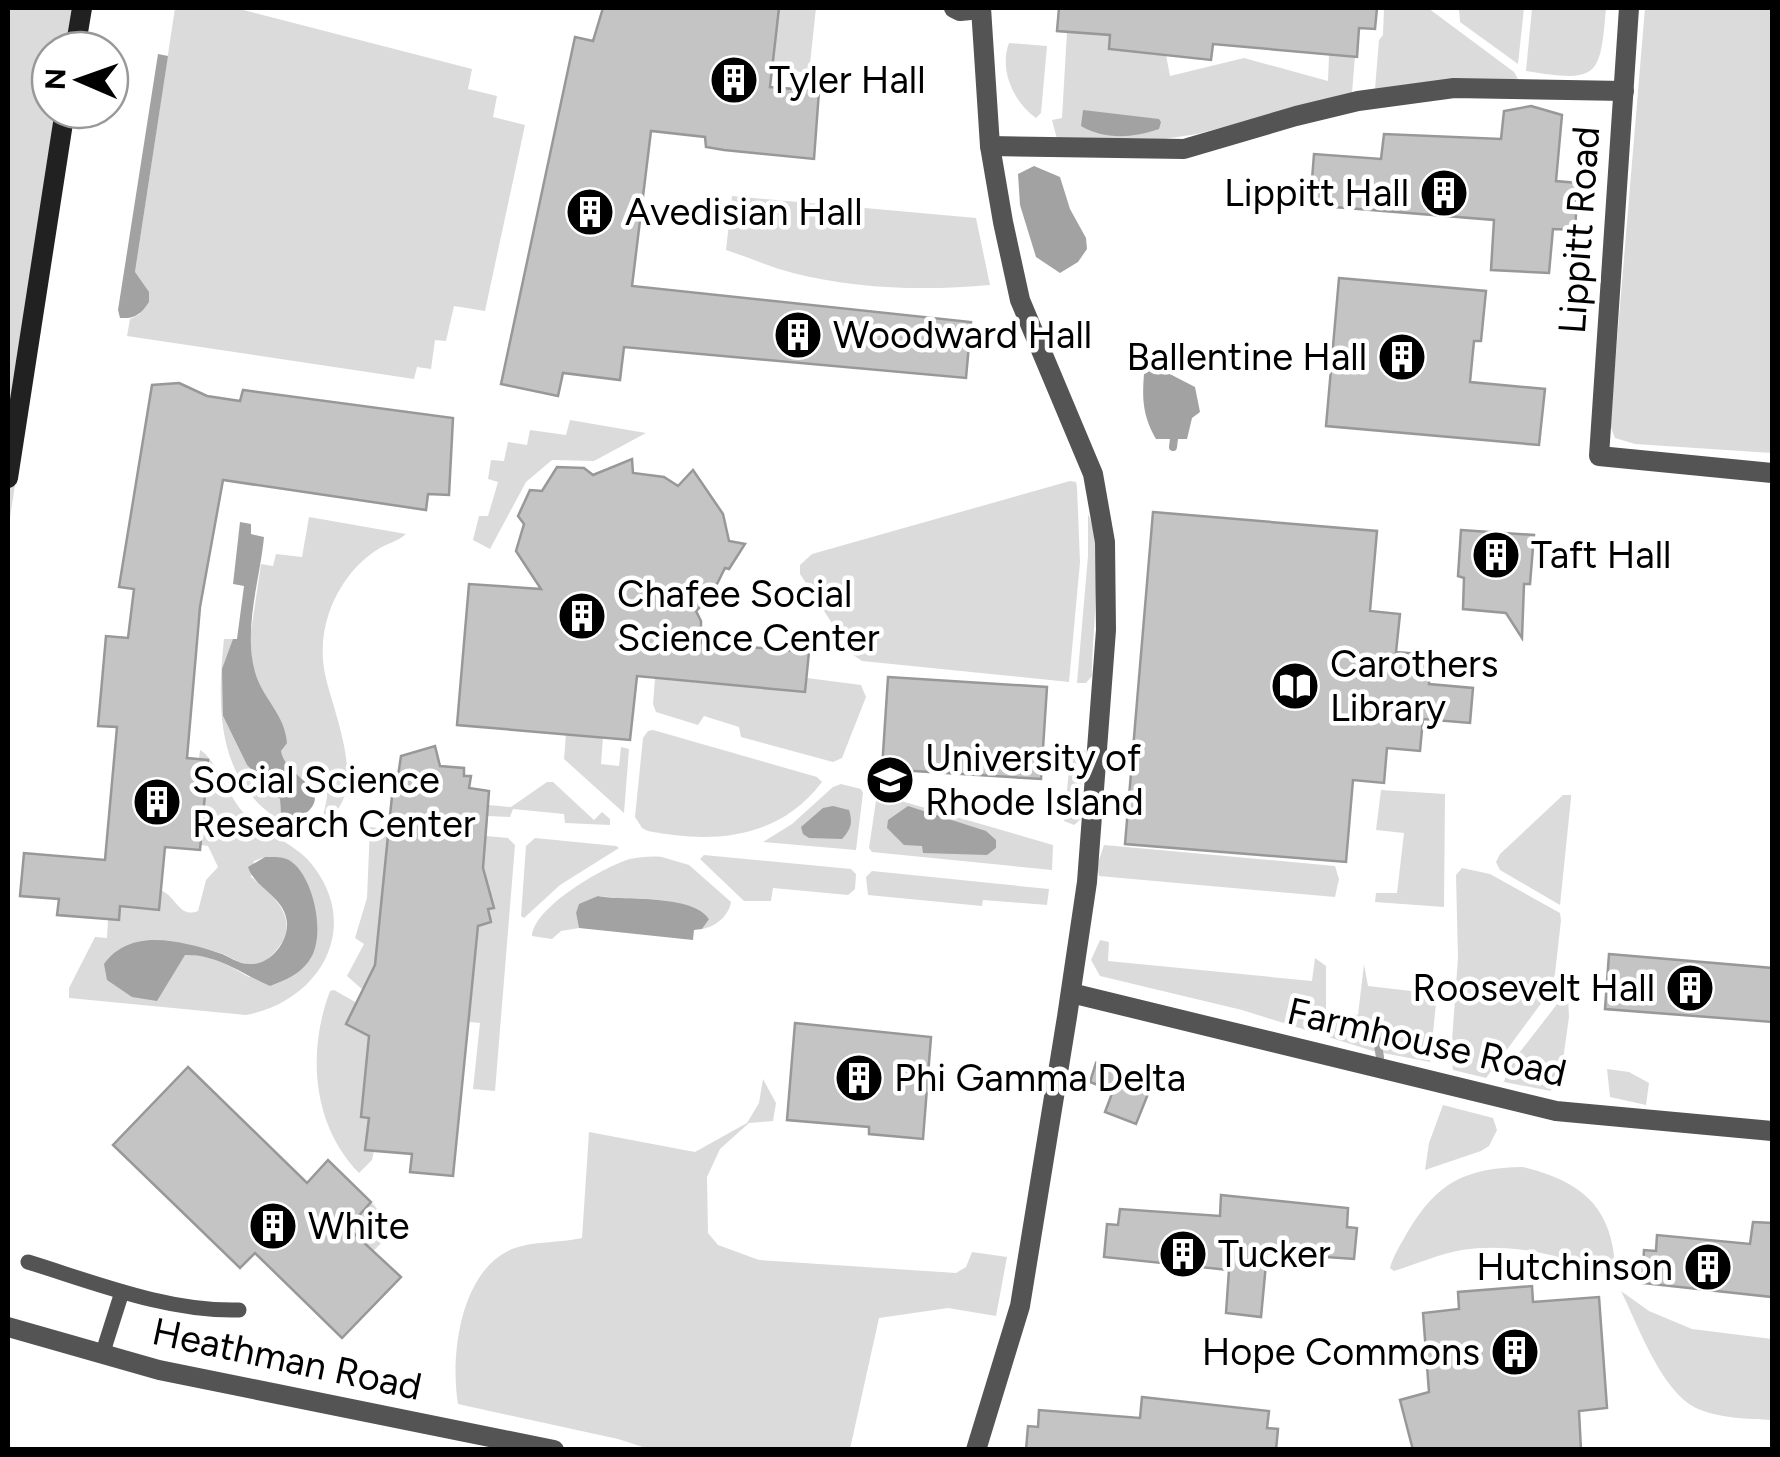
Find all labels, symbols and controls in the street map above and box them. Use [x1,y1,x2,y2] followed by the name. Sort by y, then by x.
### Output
[30,30,130,130] north arrow
[708,54,760,106] building icon: Tyler Hall
[769,57,926,103] place label: Tyler Hall
[38,68,72,91] text: N
[1549,125,1609,335] street label: Lippitt Road
[1418,167,1470,219] building icon: Lippitt Hall
[1224,170,1409,216] place label: Lippitt Hall
[564,186,616,238] building icon: Avedisian Hall
[625,189,863,235] place label: Avedisian Hall
[772,309,824,361] building icon: Woodward Hall
[833,312,1092,358] place label: Woodward Hall
[1376,331,1428,383] building icon: Ballentine Hall
[1127,334,1367,380] place label: Ballentine Hall
[1470,529,1522,581] building icon: Taft Hall
[1531,532,1671,578] place label: Taft Hall
[617,571,880,661] place label: Chafee Social Science Center
[556,590,608,642] building icon: Chafee Social Science Center
[1330,641,1499,731] place label: Carothers Library
[1269,660,1321,712] library icon: Carothers Library
[925,735,1144,825] place label: University of Rhode Island
[864,754,916,806] school or university icon: University of Rhode Island
[192,757,476,847] place label: Social Science Research Center
[131,776,183,828] building icon: Social Science Research Center
[1664,962,1716,1014] building icon: Roosevelt Hall
[1412,965,1655,1011] place label: Roosevelt Hall
[1283,988,1571,1096] street label: Farmhouse Road
[833,1052,885,1104] building icon: Phi Gamma Delta
[894,1055,1186,1101] place label: Phi Gamma Delta
[247,1200,299,1252] building icon: White
[308,1203,410,1249] place label: White
[1157,1228,1209,1280] building icon: Tucker
[1218,1231,1331,1277] place label: Tucker
[1682,1241,1734,1293] building icon: Hutchinson
[1476,1244,1673,1290] place label: Hutchinson
[148,1308,426,1410] street label: Heathman Road
[1489,1326,1541,1378] building icon: Hope Commons
[1202,1329,1480,1375] place label: Hope Commons

